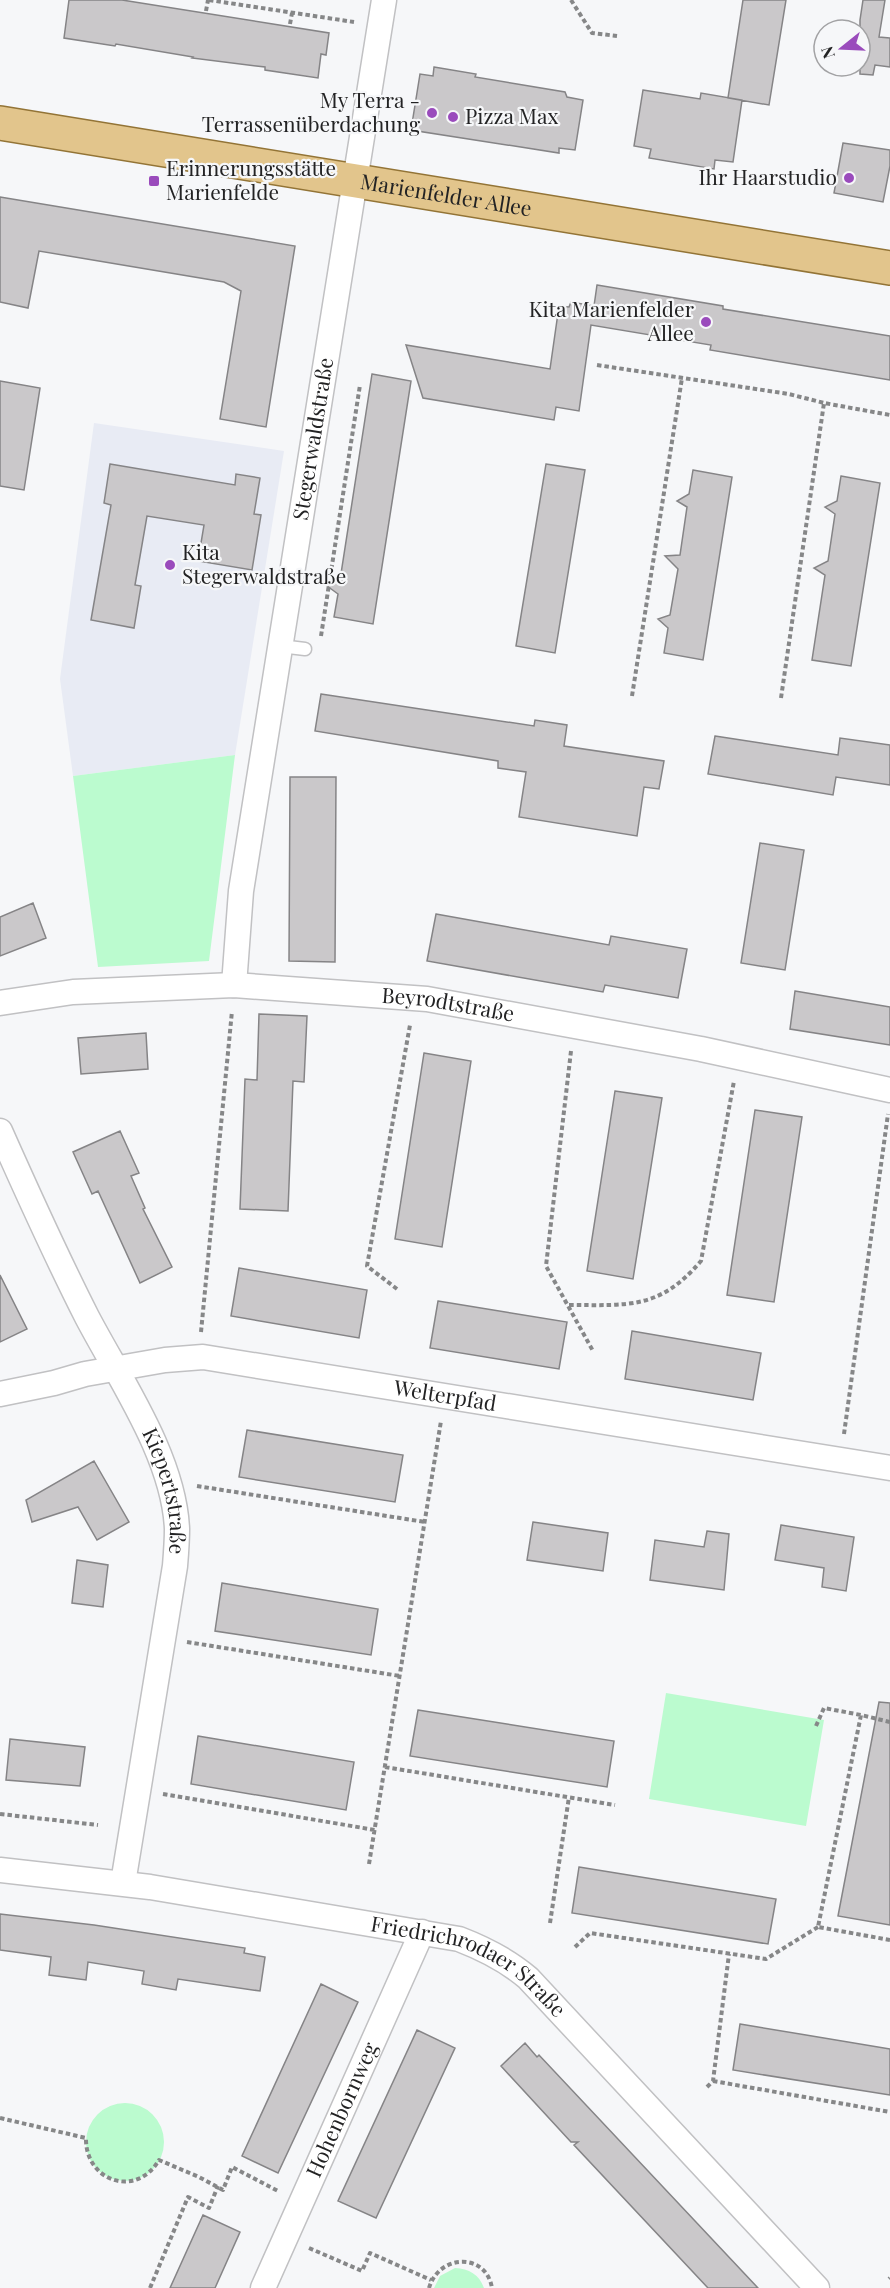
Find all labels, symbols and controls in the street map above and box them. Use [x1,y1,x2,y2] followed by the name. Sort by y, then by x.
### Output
[812,18,872,78] north arrow
[815,44,839,62] text: N
[202,85,420,137] place label: My Terra - Terrassenüberdachung
[465,101,559,129] place label: Pizza Max
[425,106,439,120] marker: My Terra - Terrassenüberdachung
[446,110,460,124] marker: Pizza Max
[166,153,336,205] place label: Erinnerungsstätte Marienfelde
[698,162,837,190] place label: Ihr Haarstudio
[359,166,534,221] street label: Marienfelder Allee
[842,171,856,185] marker: Ihr Haarstudio
[147,174,161,188] marker: Erinnerungsstätte Marienfelde
[529,294,695,346] place label: Kita Marienfelder Allee
[699,315,713,329] marker: Kita Marienfelder Allee
[285,355,338,522] street label: Stegerwaldstraße
[182,537,346,589] place label: Kita Stegerwaldstraße
[163,558,177,572] marker: Kita Stegerwaldstraße
[381,980,517,1027] street label: Beyrodtstraße
[391,1372,499,1416] street label: Welterpfad
[137,1423,193,1555] street label: Kiepertstraße
[369,1908,573,2022] street label: Friedrichrodaer Straße
[298,2037,383,2181] street label: Hohenbornweg

